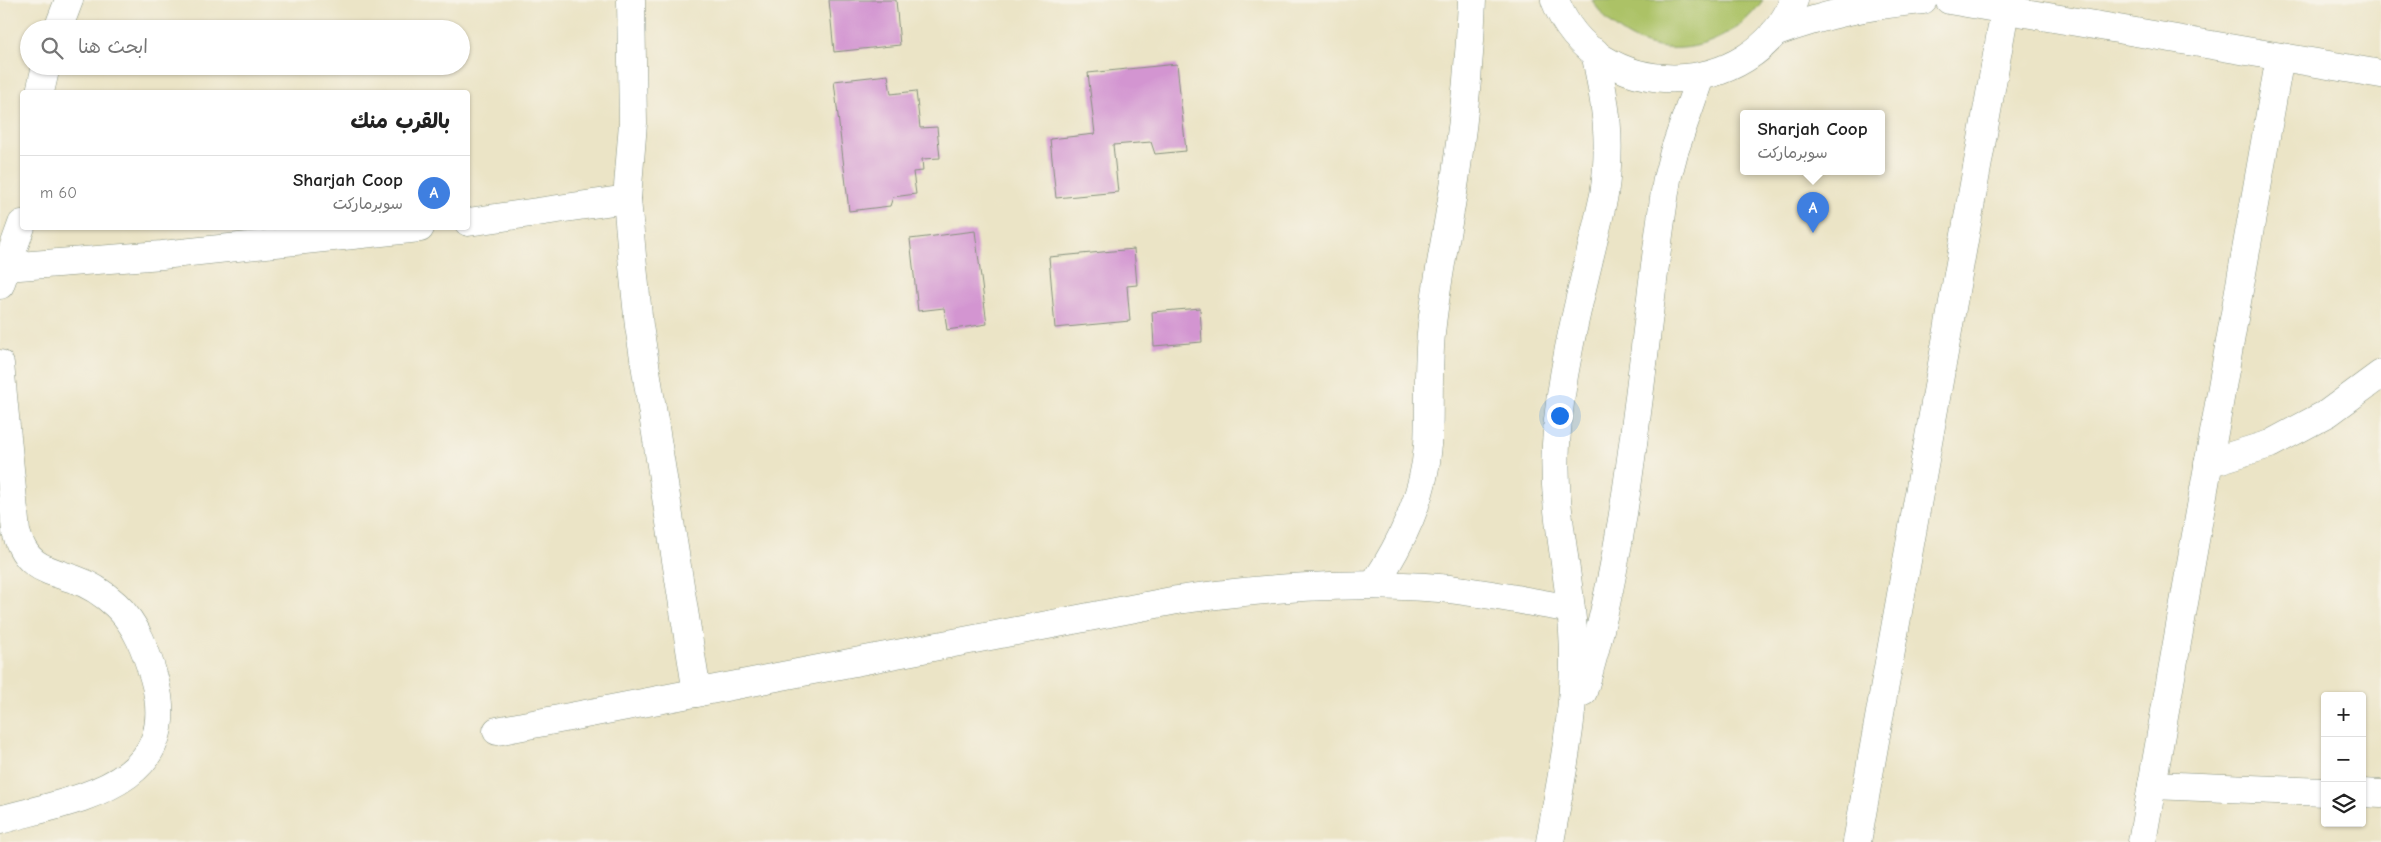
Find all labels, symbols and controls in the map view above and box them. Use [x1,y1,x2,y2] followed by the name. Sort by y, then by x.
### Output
[20,20,470,75] search box
[38,34,66,62] icon: search
[78,36,148,58] text: ابحث هنا
[350,109,450,133] text: بالقرب منك
[1740,110,1885,175] popup
[1757,118,1868,140] text: Sharjah Coop
[1757,144,1828,162] text: سوبرماركت
[293,169,403,191] text: Sharjah Coop
[40,184,77,202] text: 60 m
[430,184,438,202] text: A
[1797,192,1829,233] pin: A
[333,195,403,213] text: سوبرماركت
[1547,403,1573,429] your location
[2321,692,2366,827] map controls
[2321,692,2366,737] button: +
[2321,737,2366,782] button: −
[2321,782,2366,827] button: layers

